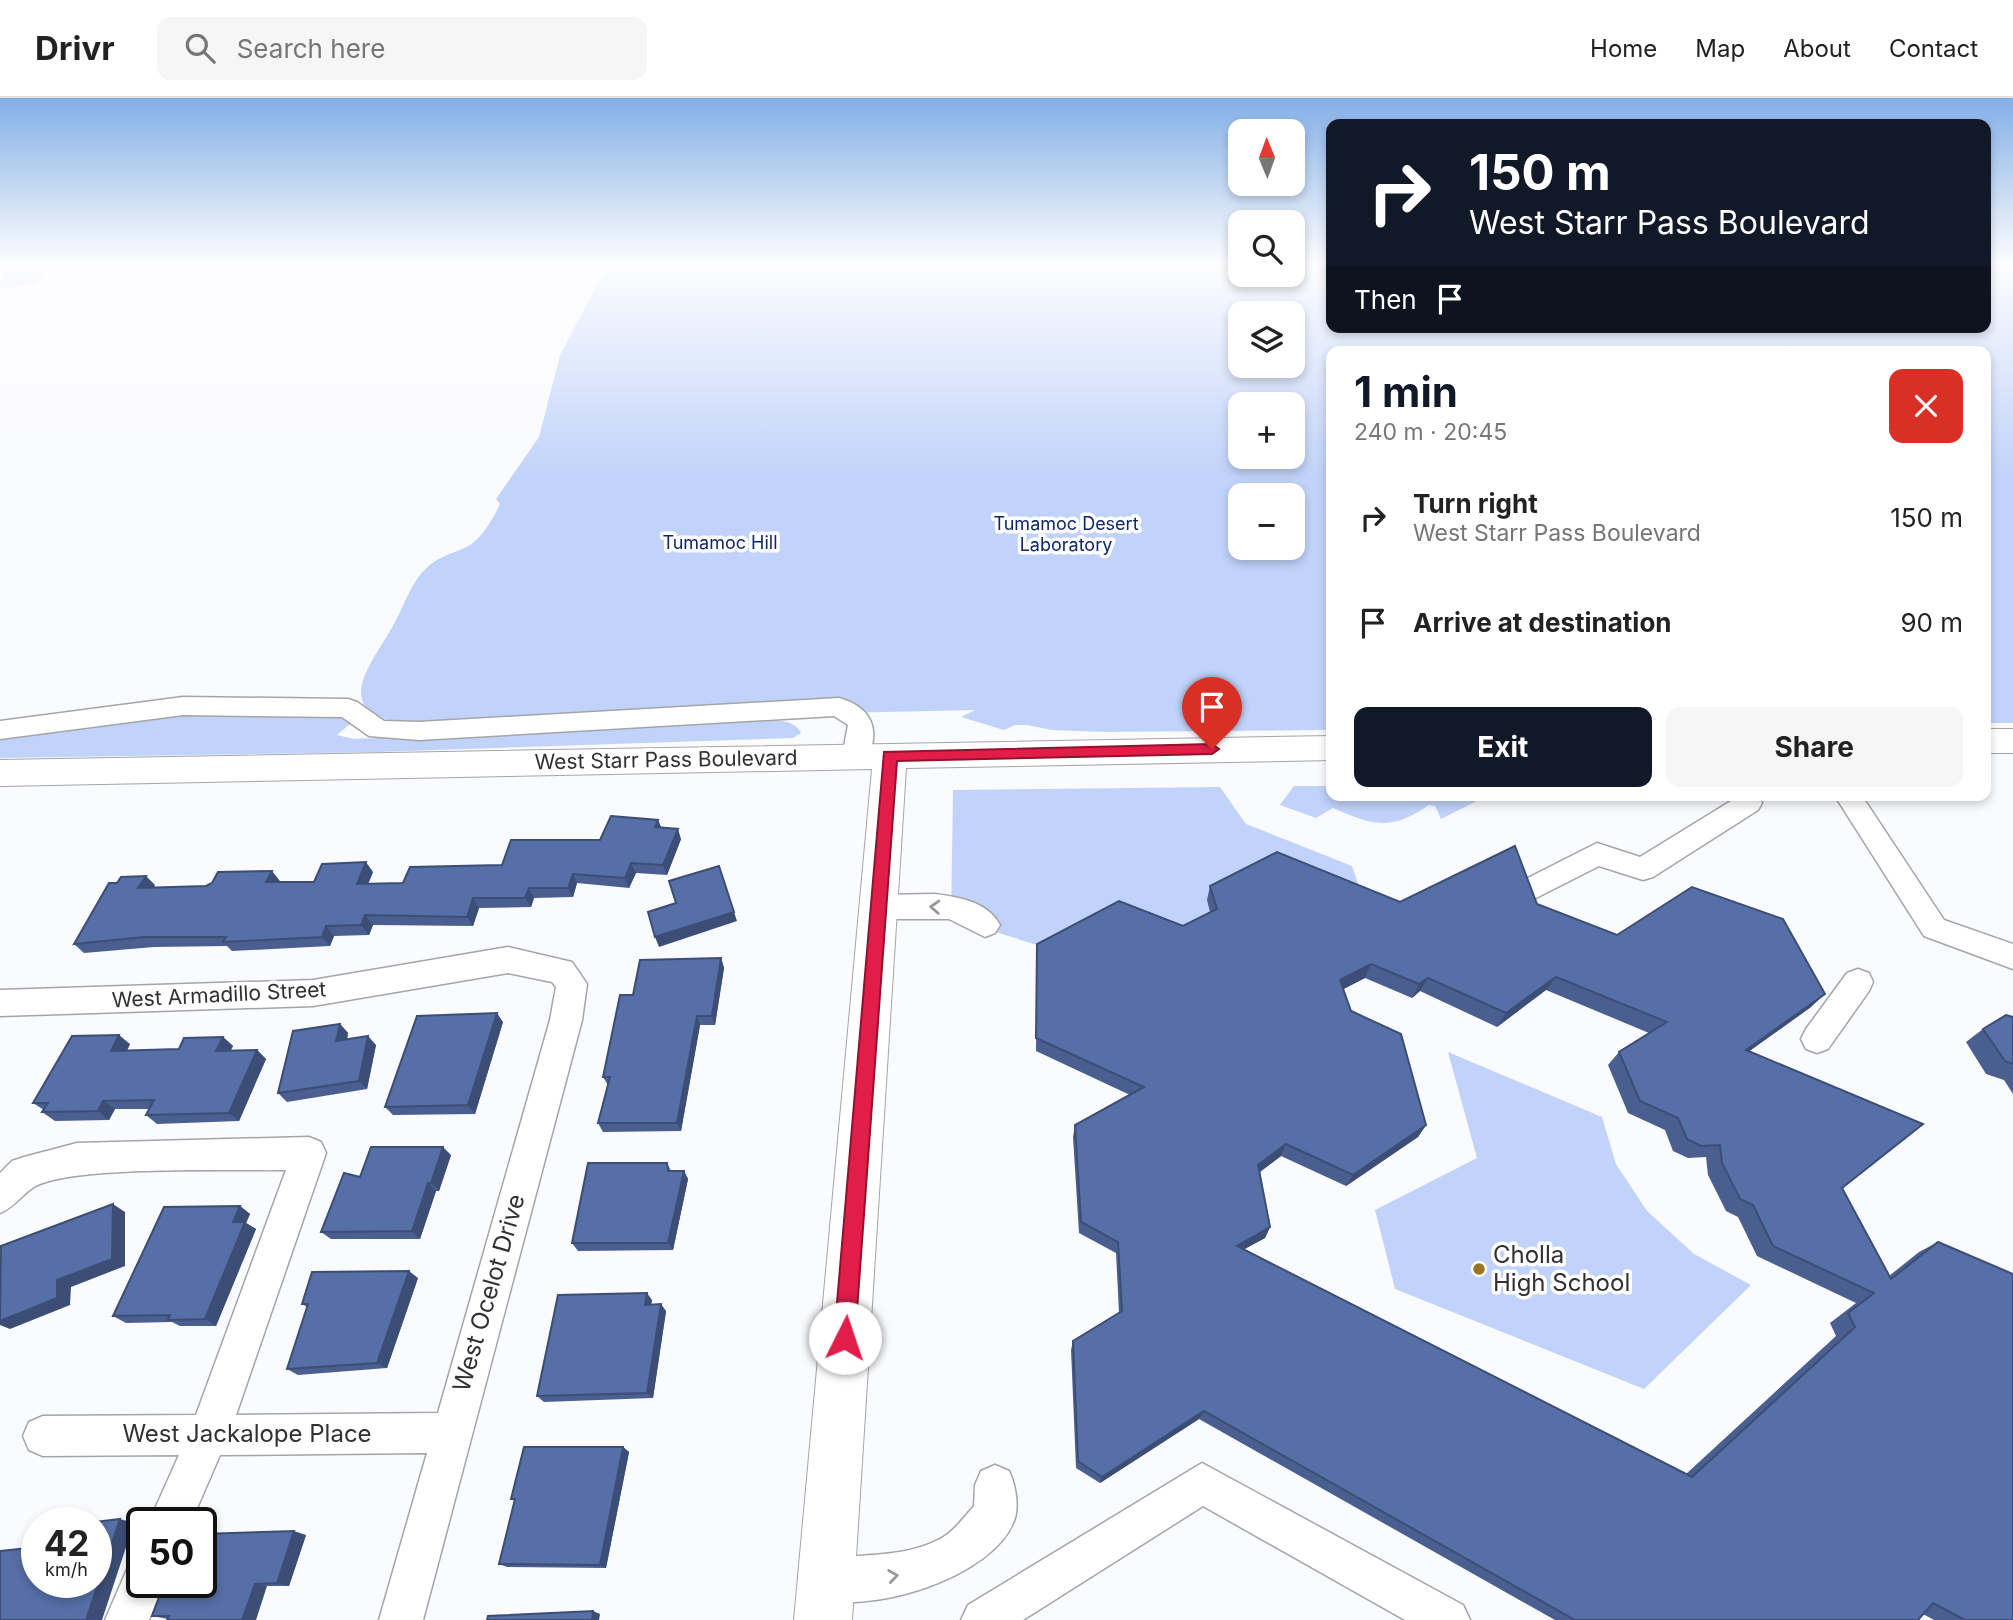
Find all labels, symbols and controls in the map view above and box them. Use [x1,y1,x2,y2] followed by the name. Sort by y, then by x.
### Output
[157,17,647,80] search box
[35,28,115,68] text: Drivr
[181,29,219,67] icon: search
[237,33,385,64] text: Search here
[1590,34,1657,63] text: Home
[1695,34,1745,63] text: Map
[1783,34,1851,63] text: About
[1889,34,1978,63] text: Contact
[1228,119,1306,196] north arrow
[1228,119,1305,560] map controls
[1469,143,1611,202] text: 150 m
[1354,147,1445,238] icon: right
[1469,203,1870,242] text: West Starr Pass Boulevard
[1228,210,1305,287] button: search
[1431,280,1469,318] icon: arrive
[1354,284,1417,315] text: Then
[1228,301,1305,378] button: layers
[1354,366,1458,417] text: 1 min
[1889,369,1963,443] button: close
[1228,392,1305,469] button: +
[1354,418,1507,446] text: 240 m · 20:45
[1228,483,1305,560] button: −
[1413,488,1538,519] text: Turn right
[1354,499,1392,537] icon: right
[1890,502,1963,533] text: 150 m
[993,513,1139,555] park label: Tumamoc Desert Laboratory
[1413,519,1701,547] text: West Starr Pass Boulevard
[662,532,778,553] park label: Tumamoc Hill
[1354,604,1392,642] icon: arrive
[1413,607,1672,638] text: Arrive at destination
[1900,607,1963,638] text: 90 m
[1182,677,1242,749] pin
[1193,688,1231,726] icon: arrive
[1354,707,1652,787] button: Exit
[1666,707,1963,787] button: Share
[534,745,798,774] street label: West Starr Pass Boulevard
[929,899,940,914] one-way arrow
[111,976,327,1013] street label: West Armadillo Street
[446,1191,531,1395] street label: West Ocelot Drive
[1493,1240,1630,1297] place label: Cholla High School
[1471,1261,1487,1277] marker: Cholla High School
[808,1301,882,1375] position arrow
[122,1419,372,1448] street label: West Jackalope Place
[126,1507,217,1598] speed limit sign: 50
[44,1522,89,1564] text: 42
[45,1559,88,1580] text: km/h
[887,1568,899,1583] one-way arrow

